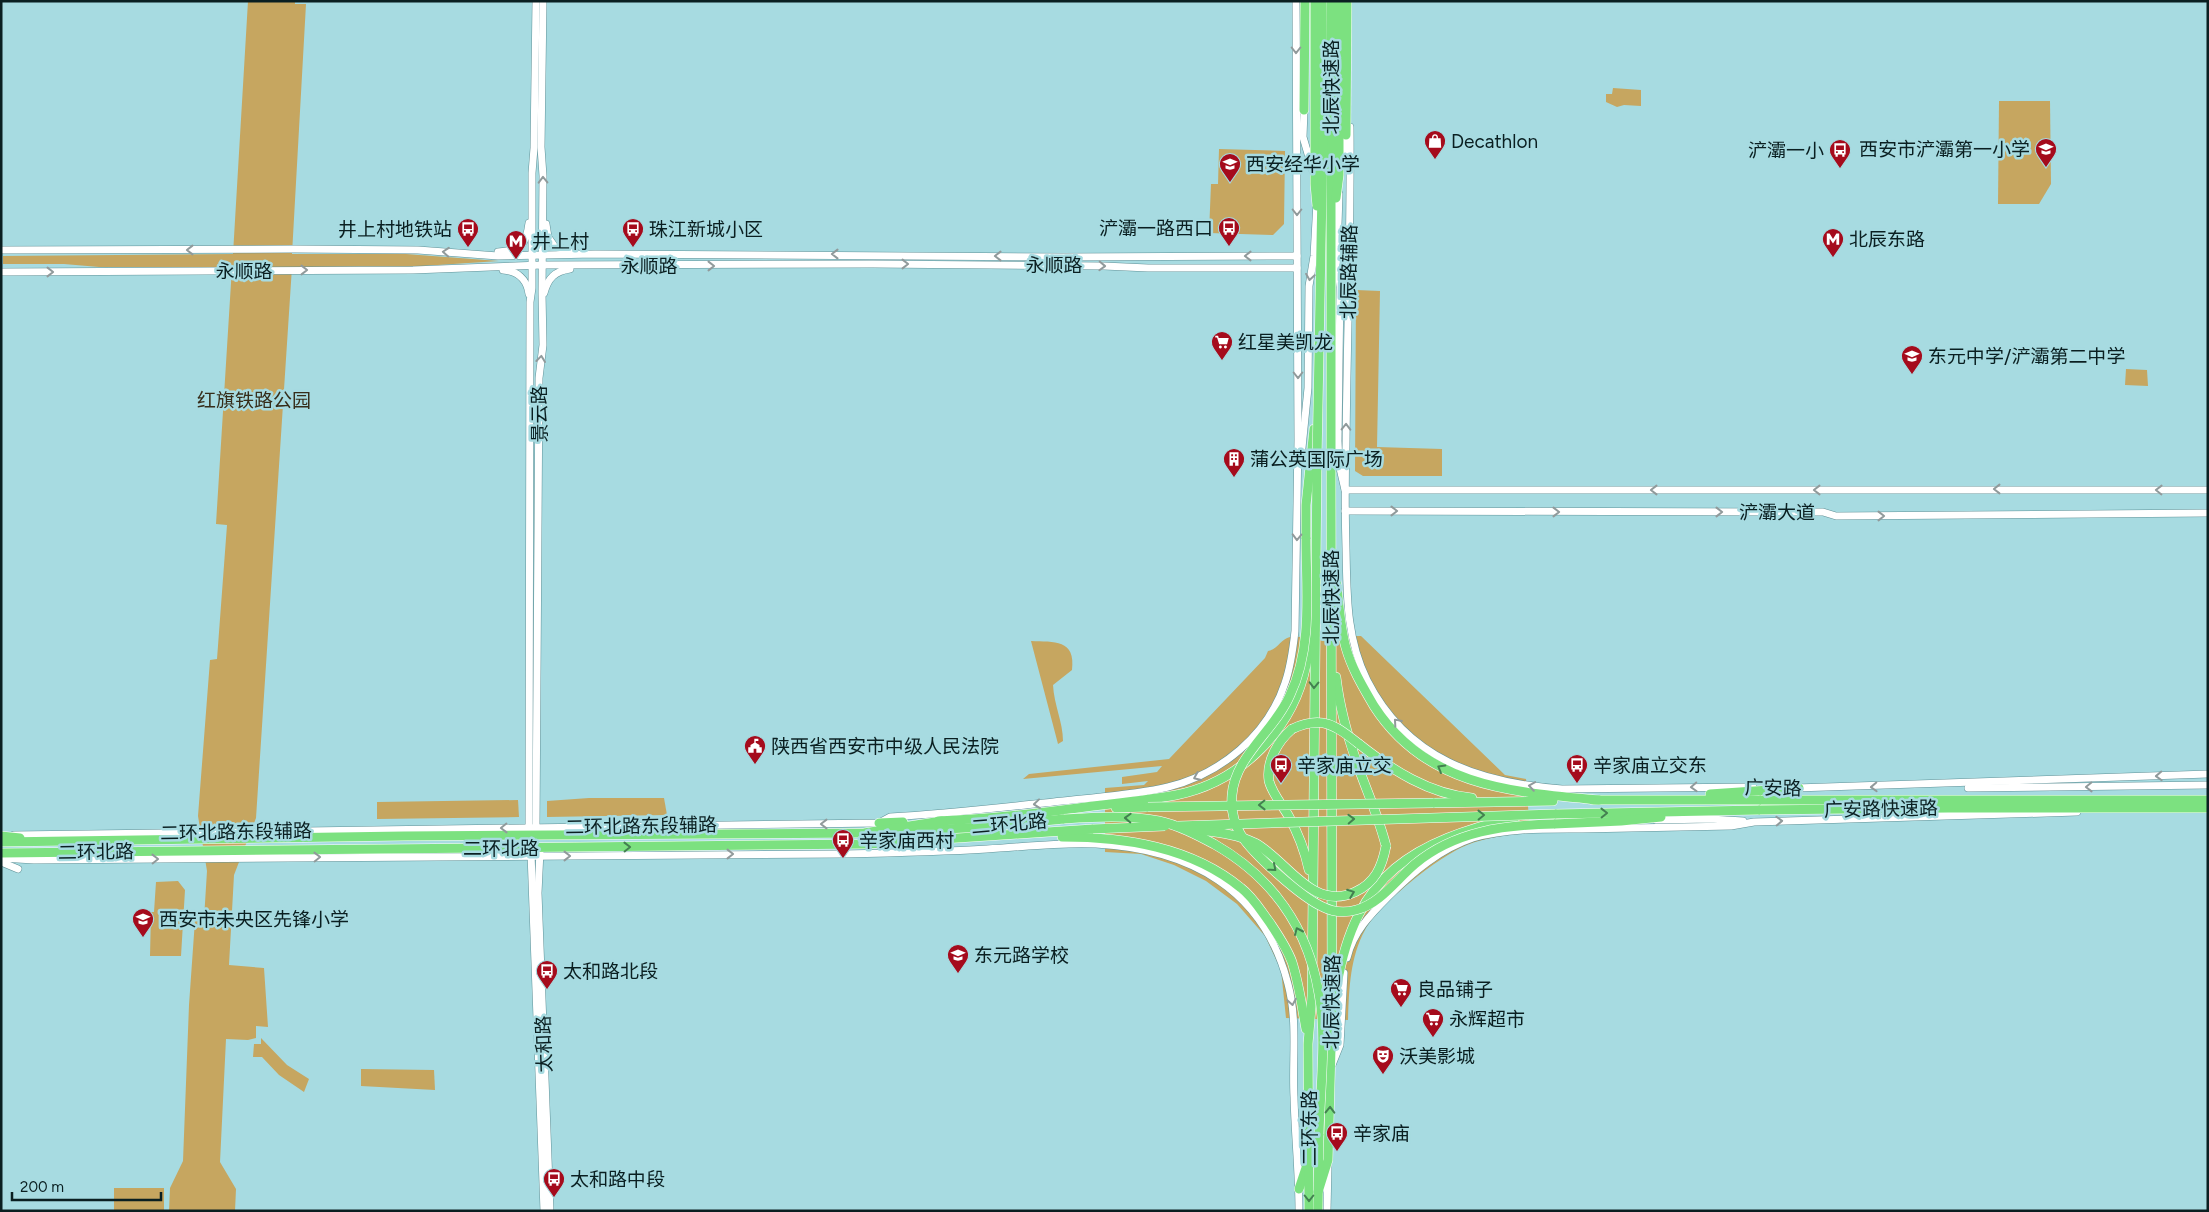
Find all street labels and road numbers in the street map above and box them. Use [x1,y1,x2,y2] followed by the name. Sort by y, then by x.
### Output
[1320,39,1343,135] street label: 北辰快速路
[1337,224,1361,320] street label: 北辰路辅路
[1025,254,1083,277] street label: 永顺路
[620,255,678,278] street label: 永顺路
[215,260,273,283] street label: 永顺路
[528,385,551,443] street label: 景云路
[1739,501,1815,524] street label: 浐灞大道
[1320,549,1343,645] street label: 北辰快速路
[1744,776,1802,800] street label: 广安路
[1824,797,1938,821] street label: 广安路快速路
[970,809,1048,839] street label: 二环北路
[565,813,717,839] street label: 二环北路东段辅路
[160,819,312,845] street label: 二环北路东段辅路
[463,837,539,860] street label: 二环北路
[58,840,134,864] street label: 二环北路
[1320,954,1344,1050] street label: 北辰快速路
[532,1015,556,1073] street label: 太和路
[1298,1090,1321,1166] street label: 二环东路

